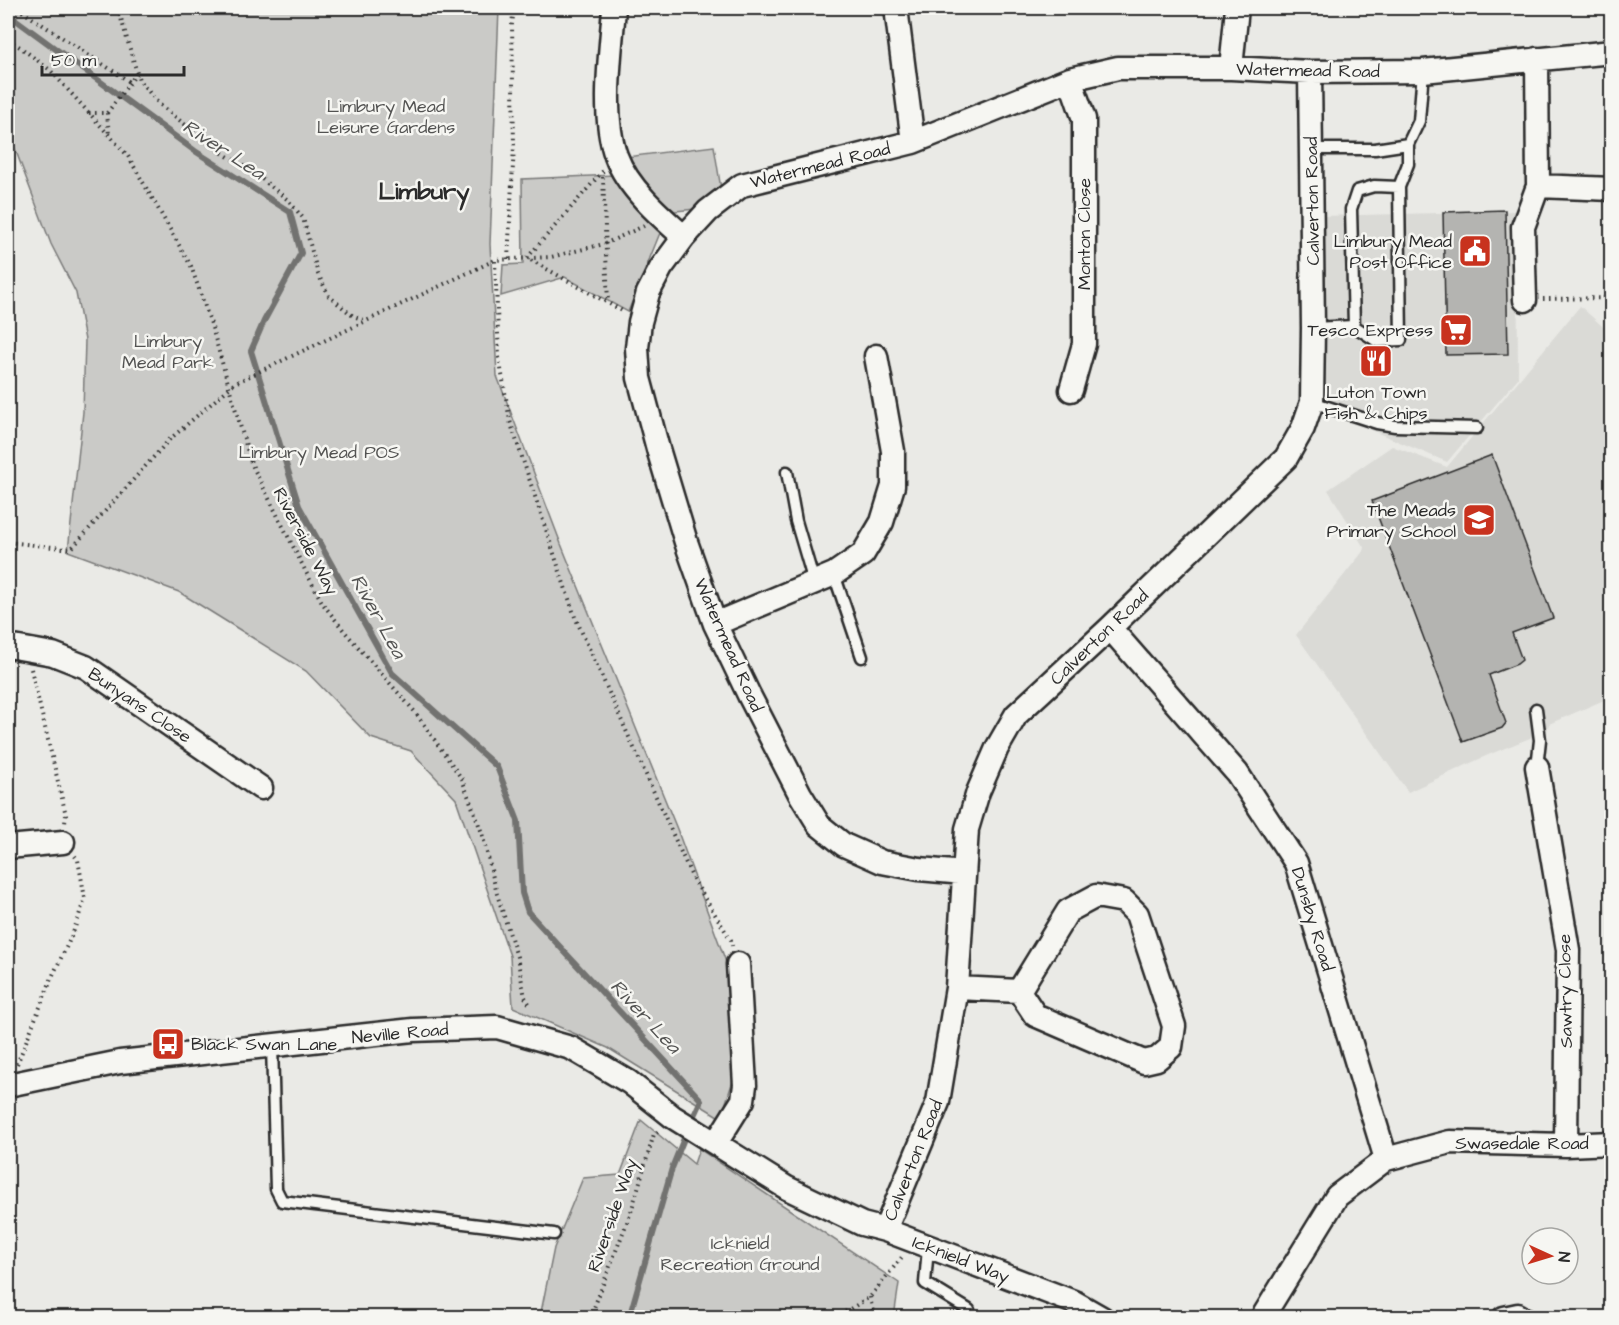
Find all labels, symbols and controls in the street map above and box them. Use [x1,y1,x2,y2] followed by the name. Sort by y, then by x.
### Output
[42,39,184,77] scale bar
[51,48,96,73] text: 50 m
[1236,57,1380,84] street label: Watermead Road
[317,94,455,140] park label: Limbury Mead Leisure Gardens
[177,113,270,187] water label: River Lea
[747,136,893,195] street label: Watermead Road
[1299,136,1326,266] street label: Calverton Road
[378,175,470,211] district label: Limbury
[1072,178,1097,290] street label: Monton Close
[1334,229,1452,275] place label: Limbury Mead Post Office
[1457,233,1493,269] public building icon: Limbury Mead Post Office
[1438,312,1474,348] supermarket icon: Tesco Express
[1307,318,1433,343] place label: Tesco Express
[122,329,214,375] park label: Limbury Mead Park
[1358,343,1394,379] restaurant icon: Luton Town Fish & Chips
[1324,380,1428,426] place label: Luton Town Fish & Chips
[239,440,399,466] park label: Limbury Mead POS
[266,483,344,600] street label: Riverside Way
[1327,498,1456,545] place label: The Meads Primary School
[1461,502,1497,538] school or university icon: The Meads Primary School
[343,569,413,664] water label: River Lea
[688,574,769,716] street label: Watermead Road
[1044,584,1154,691] street label: Calverton Road
[83,662,197,750] street label: Bunyans Close
[1284,864,1340,974] street label: Dunsby Road
[1552,933,1580,1048] street label: Sawtry Close
[604,973,688,1061] water label: River Lea
[351,1017,449,1050] street label: Neville Road
[150,1026,186,1062] bus stop icon: Black Swan Lane
[191,1032,338,1057] place label: Black Swan Lane
[878,1096,949,1225] street label: Calverton Road
[1455,1131,1589,1156] street label: Swasedale Road
[581,1155,645,1276] street label: Riverside Way
[1520,1226,1580,1286] north arrow
[908,1230,1013,1290] street label: Icknield Way
[660,1231,820,1277] park label: Icknield Recreation Ground
[1553,1251,1575,1263] text: N

